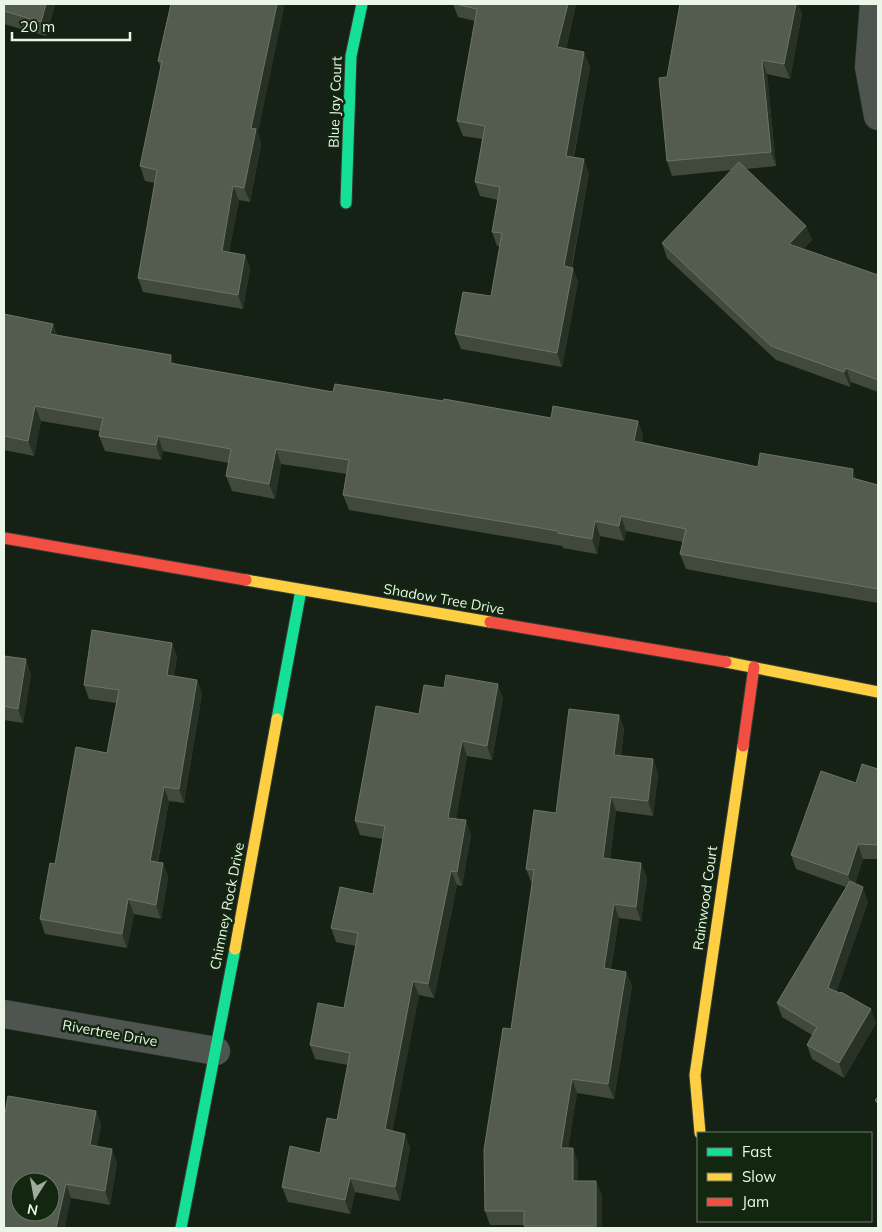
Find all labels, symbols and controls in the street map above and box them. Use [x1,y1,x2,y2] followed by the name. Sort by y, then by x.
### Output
[12,10,130,42] scale bar
[20,17,55,36] text: 20 m
[324,56,346,148] street label: Blue Jay Court
[382,579,506,619] street label: Shadow Tree Drive
[206,841,248,971] street label: Chimney Rock Drive
[689,845,721,951] street label: Rainwood Court
[61,1016,159,1050] street label: Rivertree Drive
[697,1132,872,1222] legend
[742,1142,772,1161] text: Fast
[742,1167,776,1186] text: Slow
[10,1172,60,1222] north arrow
[742,1192,769,1211] text: Jam
[26,1200,39,1220] text: N

